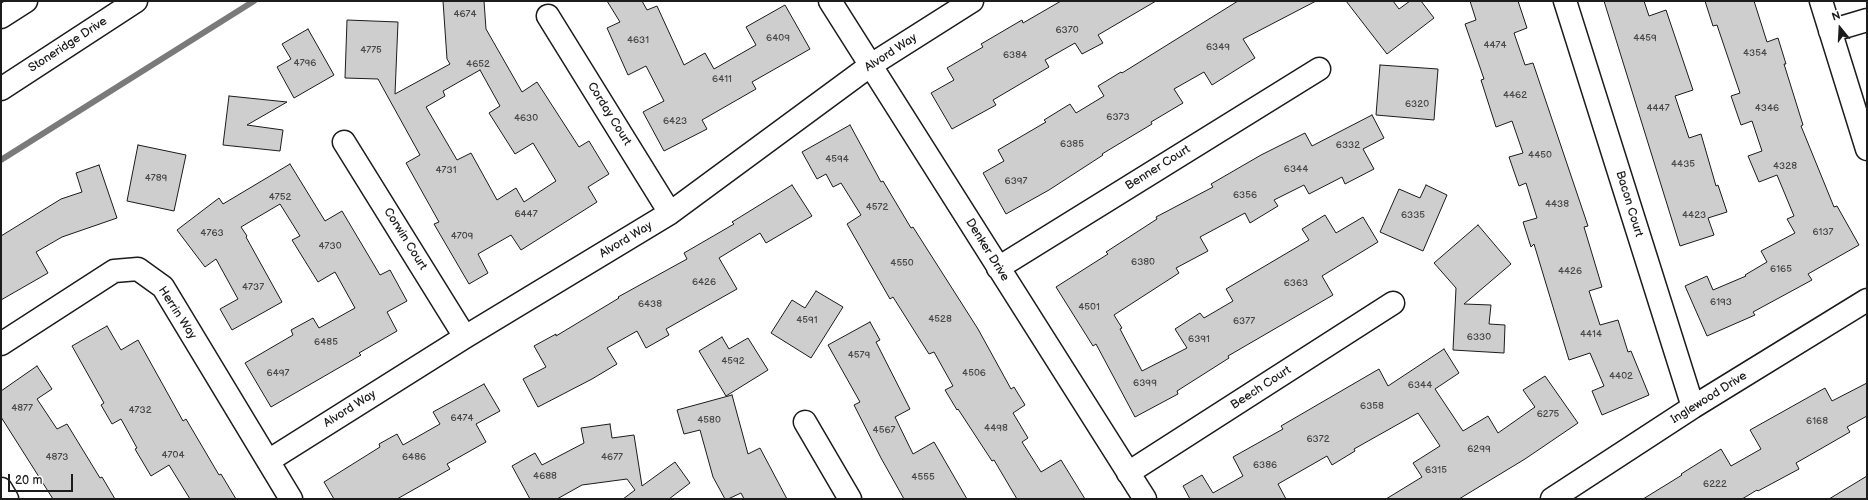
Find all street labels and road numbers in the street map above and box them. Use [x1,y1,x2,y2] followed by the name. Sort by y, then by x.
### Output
[26,14,110,76] street label: Stoneridge Drive
[862,31,920,75] street label: Alvord Way
[584,80,634,148] street label: Corday Court
[1123,142,1193,194] street label: Benner Court
[1612,169,1646,239] street label: Bacon Court
[380,205,430,273] street label: Corwin Court
[962,216,1012,284] street label: Denker Drive
[597,219,655,261] street label: Alvord Way
[155,284,199,342] street label: Herrin Way
[1228,363,1294,413] street label: Beech Court
[1668,369,1750,427] street label: Inglewood Drive
[321,387,379,431] street label: Alvord Way

